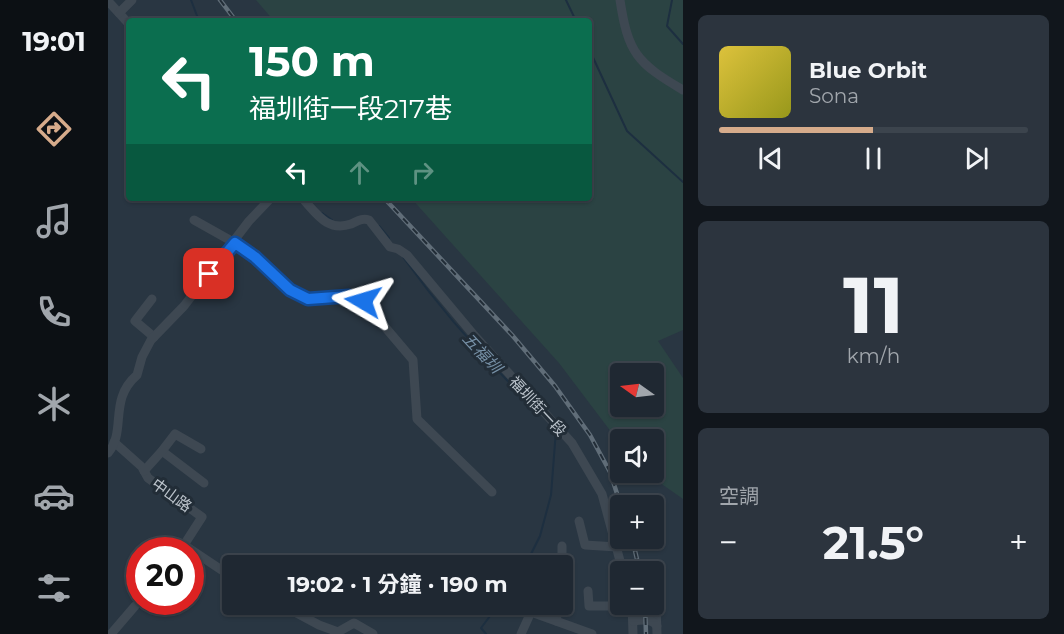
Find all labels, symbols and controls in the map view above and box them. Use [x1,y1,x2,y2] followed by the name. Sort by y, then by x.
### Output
[22,25,86,58] text: 19:01
[249,35,375,87] text: 150 m
[150,42,228,120] icon: left
[809,57,927,84] text: Blue Orbit
[809,84,859,108] text: Sona
[249,92,452,125] text: 福圳街一段217巷
[33,108,75,150] icon: directions
[754,142,787,175] icon: previous
[857,142,890,175] icon: pause
[960,142,993,175] icon: next
[280,156,313,189] icon: left
[343,156,376,189] icon: ahead
[406,156,439,189] icon: right
[33,200,75,242] icon: music
[183,248,234,299] pin
[192,257,225,290] icon: arrive
[843,257,904,353] text: 11
[331,269,395,333] position arrow
[33,291,75,333] icon: phone
[459,329,507,378] water label: 五福圳
[847,344,900,368] text: km/h
[610,363,664,417] north arrow
[610,363,664,615] map controls
[505,372,571,440] street label: 福圳街一段
[33,383,75,425] icon: climate
[610,429,664,483] button: sound
[148,474,196,516] street label: 中山路
[33,475,75,517] icon: car
[719,484,759,508] text: 空調
[610,495,664,549] button: +
[823,515,924,570] text: 21.5°
[719,522,738,562] text: −
[1009,522,1028,562] text: +
[126,537,204,615] speed limit sign: 20
[610,561,664,615] button: −
[33,567,75,609] icon: filters
[287,571,508,598] text: 19:02 · 1 分鐘 · 190 m

